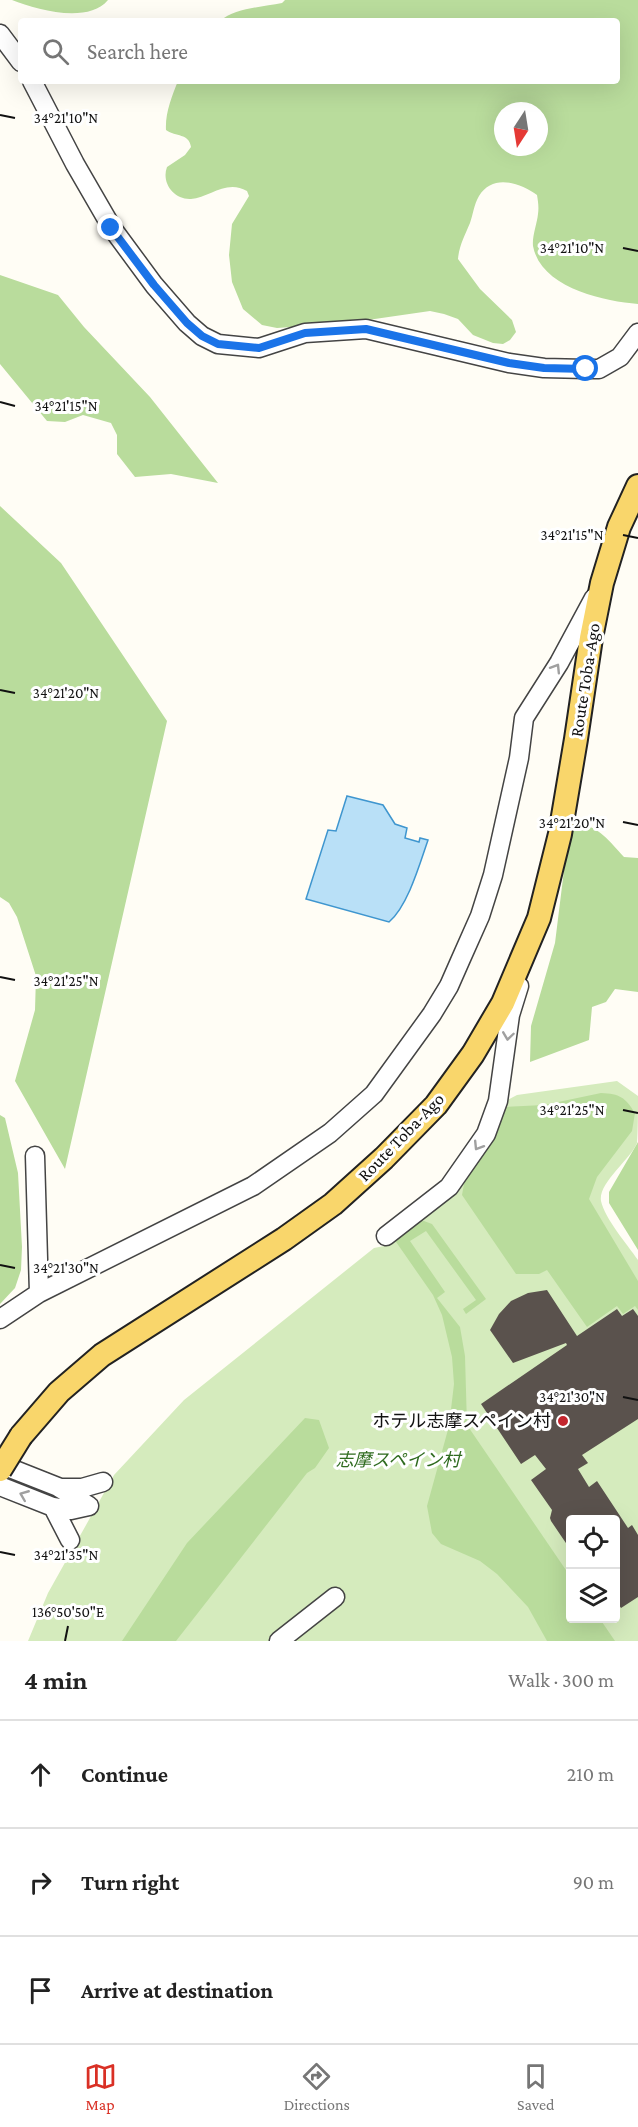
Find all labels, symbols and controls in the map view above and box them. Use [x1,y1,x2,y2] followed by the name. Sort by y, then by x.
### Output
[18,18,620,84] search box
[39,35,72,68] icon: search
[87,39,188,64] text: Search here
[494,102,548,156] north arrow
[34,110,98,126] text: 34°21'10"N
[97,214,123,240] route end
[540,240,604,256] text: 34°21'10"N
[572,355,598,381] route start
[34,398,98,414] text: 34°21'15"N
[540,527,604,543] text: 34°21'15"N
[566,622,604,738] street label: Route Toba-Ago
[548,664,560,674] one-way arrow
[33,685,99,701] text: 34°21'20"N
[539,815,605,831] text: 34°21'20"N
[33,973,99,989] text: 34°21'25"N
[502,1031,514,1040] one-way arrow
[354,1089,448,1185] street label: Route Toba-Ago
[539,1102,605,1118] text: 34°21'25"N
[473,1140,485,1150] one-way arrow
[33,1260,99,1276] text: 34°21'30"N
[539,1389,605,1405] text: 34°21'30"N
[372,1411,551,1431] place label: ホテル志摩スペイン村
[556,1414,570,1428] marker: ホテル志摩スペイン村
[336,1450,463,1470] park label: 志摩スペイン村
[19,1490,30,1503] one-way arrow
[566,1515,620,1623] map controls
[566,1515,620,1569] button: locate
[34,1547,98,1563] text: 34°21'35"N
[566,1569,620,1623] button: layers
[32,1604,104,1620] text: 136°50'50"E
[24,1666,88,1695] text: 4 min
[508,1669,614,1691] text: Walk · 300 m
[24,1758,57,1791] icon: ahead
[81,1762,168,1787] text: Continue
[567,1763,614,1785] text: 210 m
[24,1866,57,1899] icon: right
[81,1870,179,1895] text: Turn right
[573,1871,614,1893] text: 90 m
[24,1974,57,2007] icon: arrive
[81,1978,273,2003] text: Arrive at destination
[84,2060,117,2113] tab: Map
[284,2060,350,2113] tab: Directions
[517,2060,554,2113] tab: Saved

